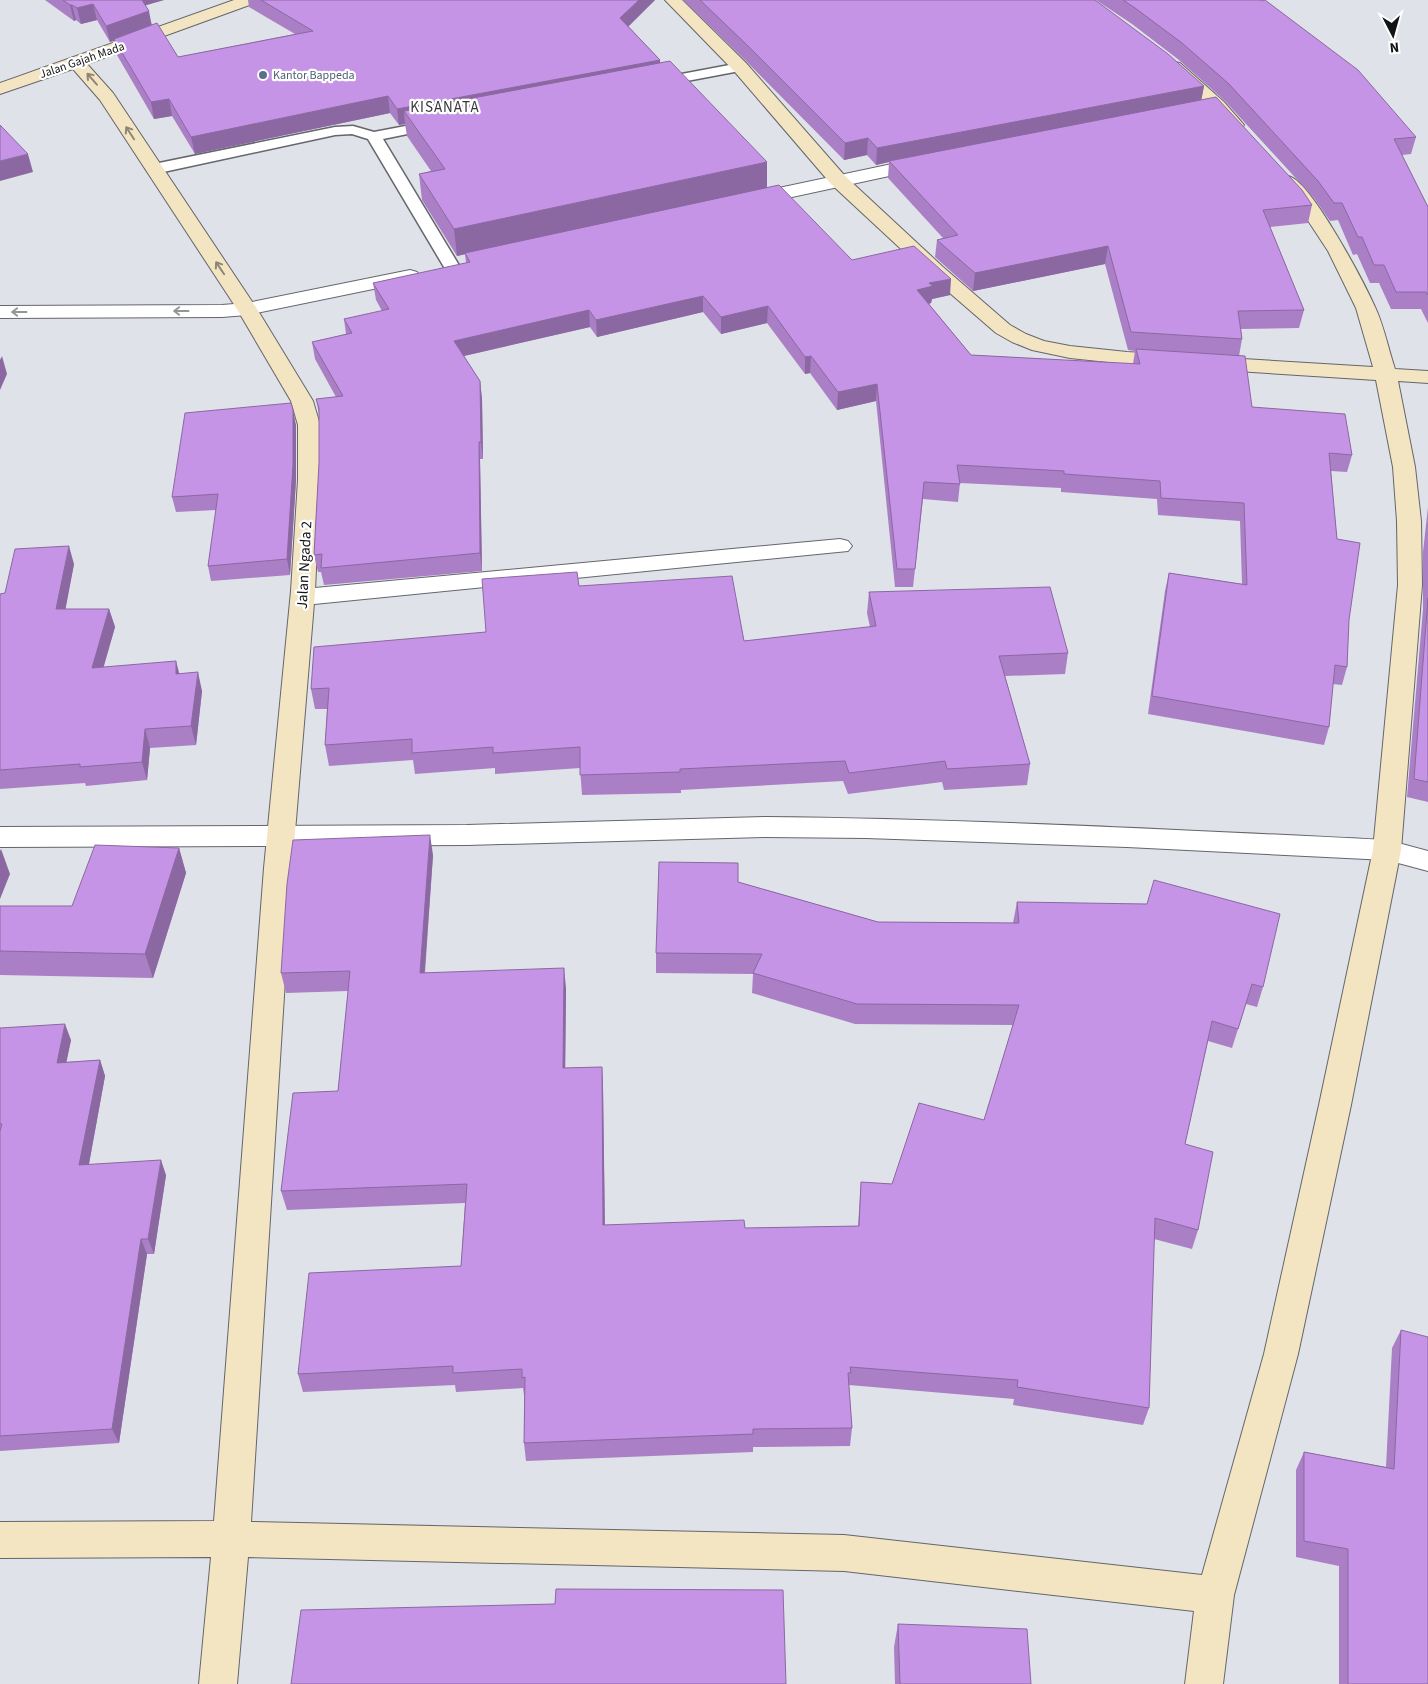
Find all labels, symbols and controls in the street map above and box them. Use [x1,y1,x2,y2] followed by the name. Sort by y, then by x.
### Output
[1368,10,1418,60] north arrow
[1389,37,1400,57] text: N
[37,38,127,83] street label: Jalan Gajah Mada
[273,67,355,84] place label: Kantor Bappeda
[257,69,269,81] marker: Kantor Bappeda
[86,73,97,86] one-way arrow
[410,97,480,118] district label: KISANATA
[125,126,135,140] one-way arrow
[215,261,225,275] one-way arrow
[173,306,190,316] one-way arrow
[11,307,27,317] one-way arrow
[292,520,317,610] street label: Jalan Ngada 2

